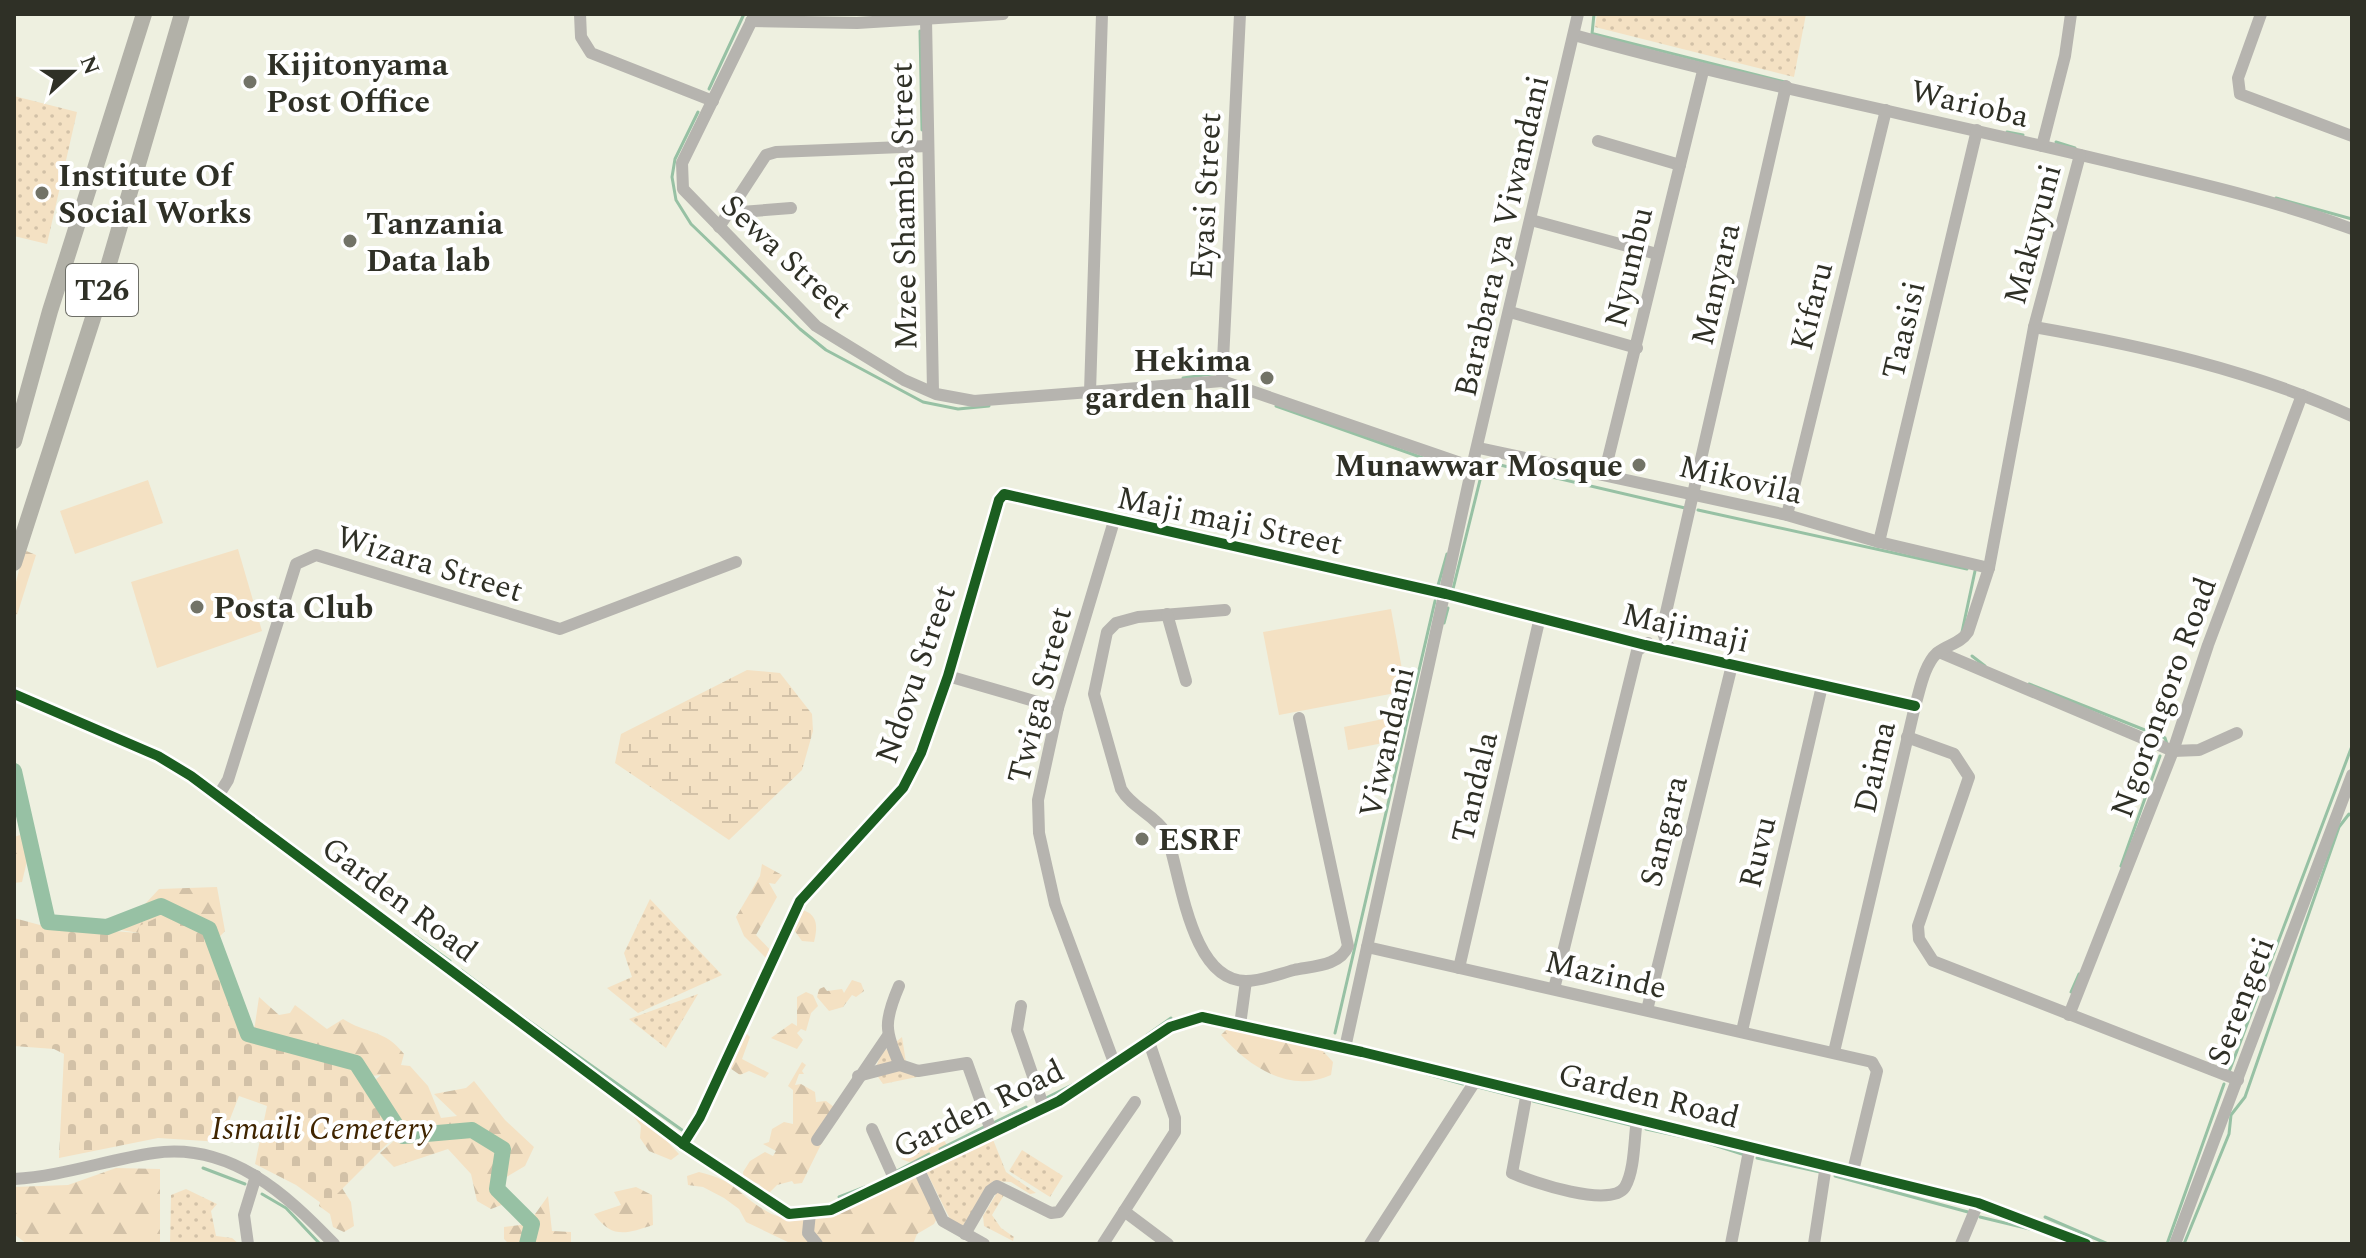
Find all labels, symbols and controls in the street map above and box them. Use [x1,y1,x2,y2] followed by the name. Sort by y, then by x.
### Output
[32,32,112,112] north arrow
[266,41,449,127] place label: Kijitonyama Post Office
[71,51,108,80] text: N
[877,61,932,351] street label: Mzee Shamba Street
[1906,67,2034,142] street label: Warioba
[1442,71,1563,402] street label: Barabara ya Viwandani
[241,73,259,91] marker: Kijitonyama Post Office
[1178,111,1235,281] street label: Eyasi Street
[58,152,252,238] place label: Institute Of Social Works
[1991,159,2076,310] street label: Makuyuni
[709,183,863,331] street label: Sewa Street
[33,184,51,202] marker: Institute Of Social Works
[366,200,504,286] place label: Tanzania Data lab
[1592,202,1667,332] street label: Nyumbu
[1679,218,1754,350] street label: Manyara
[341,232,359,250] marker: Tanzania Data lab
[1778,257,1847,356] street label: Kifaru
[66,264,138,316] road number: T26
[1869,276,1939,384] street label: Taasisi
[1084,337,1252,423] place label: Hekima garden hall
[1258,369,1276,387] marker: Hekima garden hall
[1334,442,1623,491] place label: Munawwar Mosque
[1674,442,1808,519] street label: Mikovila
[1630,456,1648,474] marker: Munawwar Mosque
[1112,474,1347,569] street label: Maji maji Street
[330,513,529,616] street label: Wizara Street
[2098,570,2231,825] street label: Ngorongoro Road
[863,579,970,770] street label: Ndovu Street
[213,584,373,633] place label: Posta Club
[1617,590,1754,667] street label: Majimaji
[188,598,206,616] marker: Posta Club
[995,602,1086,789] street label: Twiga Street
[1346,662,1429,823] street label: Viwandani
[1841,716,1910,818] street label: Daima
[1439,726,1512,848] street label: Tandala
[1627,770,1702,892] street label: Sangara
[1726,812,1790,893] street label: Ruvu
[1158,816,1242,865] place label: ESRF
[310,825,488,975] street label: Garden Road
[1133,830,1151,848] marker: ESRF
[2195,930,2288,1073] street label: Serengeti
[1540,938,1671,1013] street label: Mazinde
[885,1047,1073,1172] street label: Garden Road
[1553,1050,1744,1143] street label: Garden Road
[211,1105,433,1154] park label: Ismaili Cemetery

